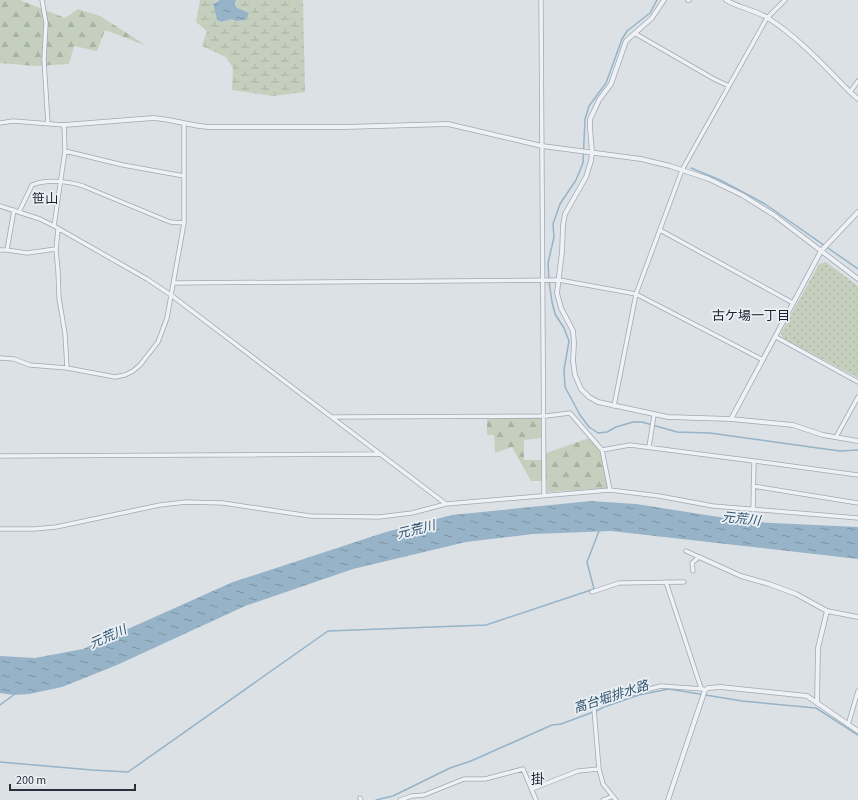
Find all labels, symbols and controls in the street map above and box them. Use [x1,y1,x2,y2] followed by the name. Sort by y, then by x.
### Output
[32,190,58,208] district label: 笹山
[712,307,790,325] district label: 古ケ場一丁目
[721,508,763,530] water label: 元荒川
[395,516,439,543] water label: 元荒川
[87,620,131,653] water label: 元荒川
[571,676,652,718] water label: 高台堀排水路
[10,766,135,792] scale bar
[531,770,545,790] district label: 掛
[16,772,46,789] text: 200 m

